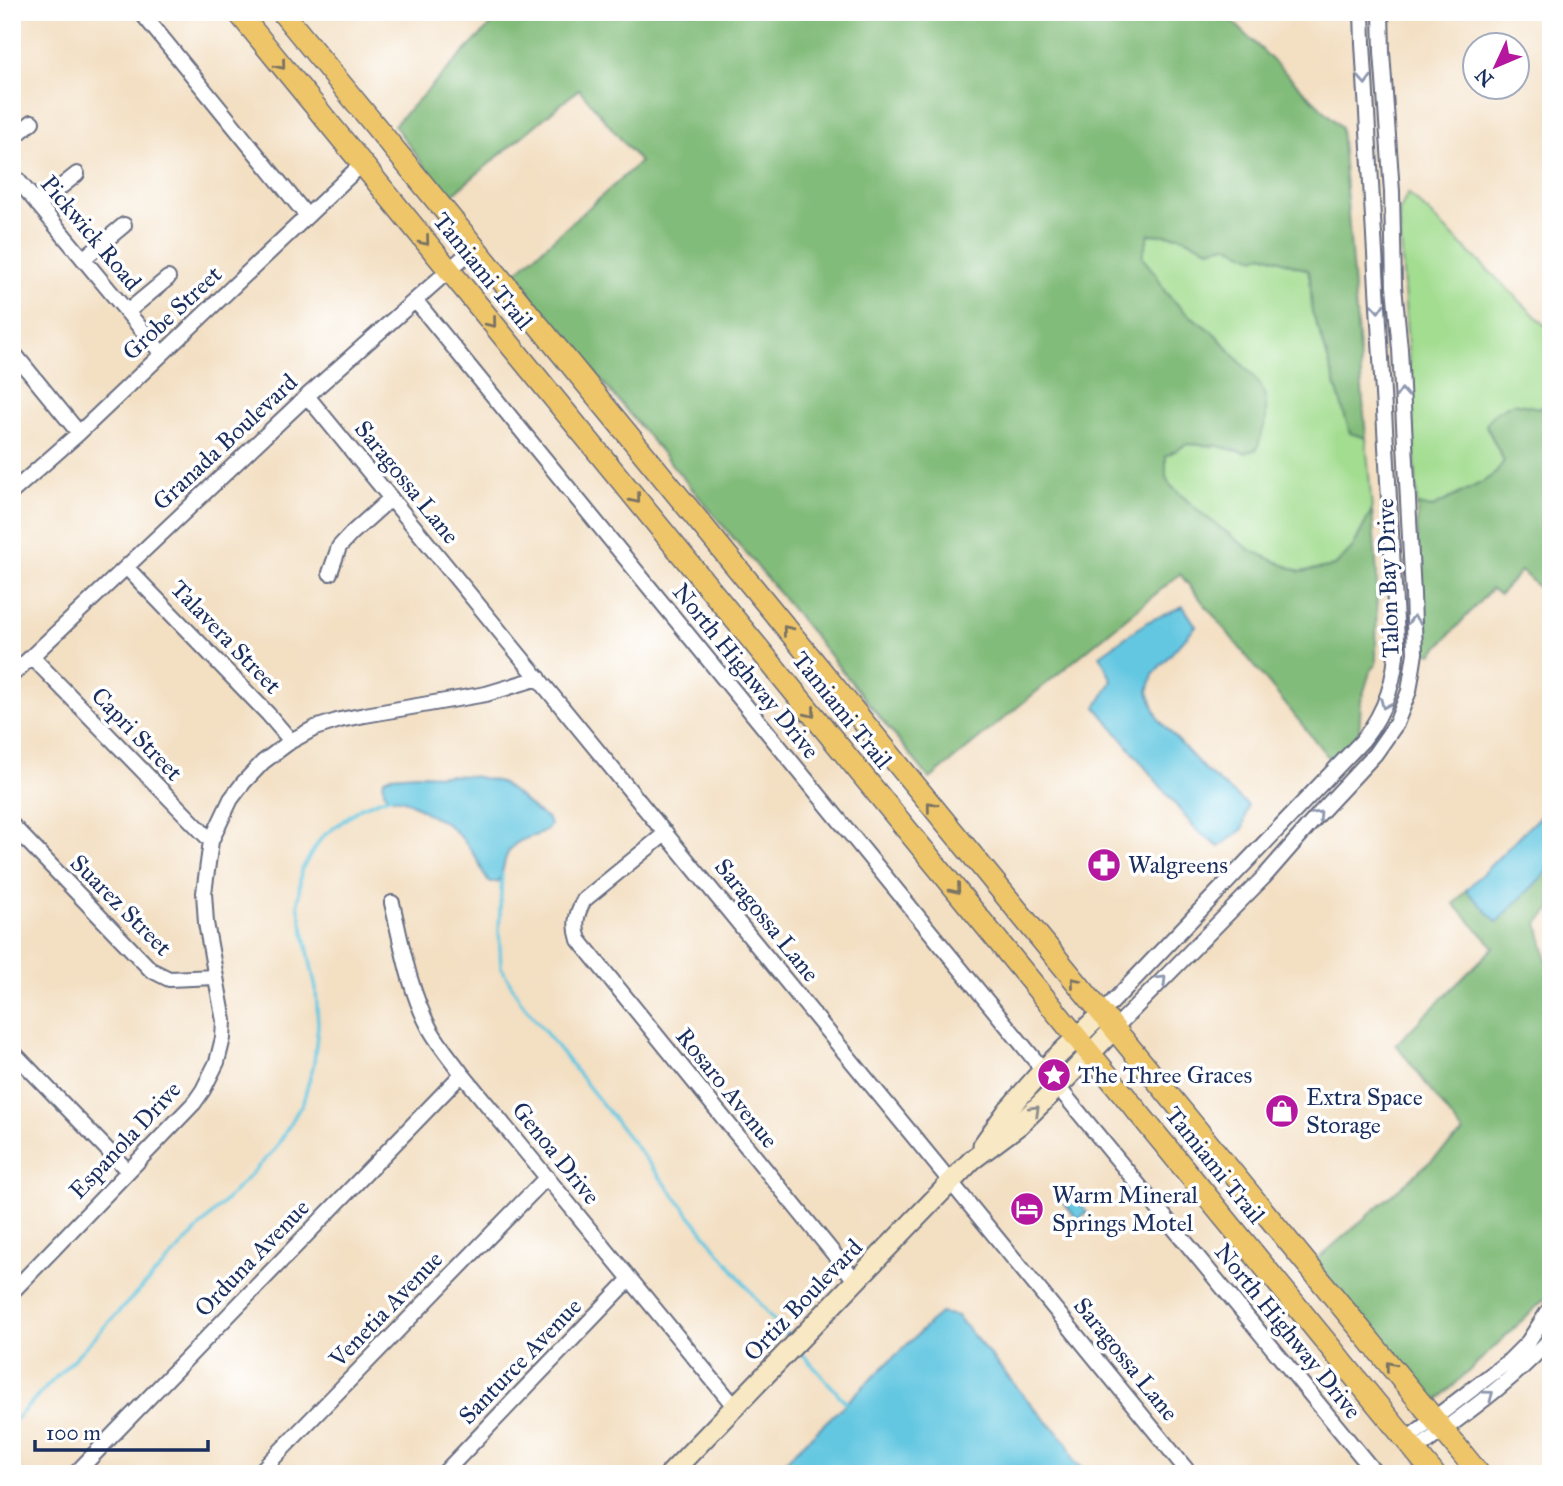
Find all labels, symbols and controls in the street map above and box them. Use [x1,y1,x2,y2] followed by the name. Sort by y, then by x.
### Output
[1462,32,1532,102] north arrow
[273,58,286,70] one-way arrow
[1470,64,1498,91] text: N
[1357,75,1372,86] one-way arrow
[34,169,148,297] street label: Pickwick Road
[427,206,540,336] street label: Tamiami Trail
[417,233,429,246] one-way arrow
[116,259,228,367] street label: Grobe Street
[1370,302,1385,313] one-way arrow
[484,315,496,328] one-way arrow
[146,367,304,517] street label: Granada Boulevard
[1394,387,1409,398] one-way arrow
[348,414,466,550] street label: Saragossa Lane
[628,491,640,504] one-way arrow
[1370,498,1406,658] street label: Talon Bay Drive
[164,574,288,701] street label: Talavera Street
[666,577,826,765] street label: North Highway Drive
[1407,614,1422,625] one-way arrow
[782,625,795,637] one-way arrow
[786,645,899,775] street label: Tamiami Trail
[85,681,189,788] street label: Capri Street
[1379,697,1393,709] one-way arrow
[803,706,816,718] one-way arrow
[926,801,939,813] one-way arrow
[1310,810,1322,823] one-way arrow
[1085,846,1123,884] pharmacy icon: Walgreens
[64,848,178,962] street label: Suarez Street
[1128,850,1228,880] place label: Walgreens
[708,852,826,988] street label: Saragossa Lane
[947,882,960,894] one-way arrow
[1153,976,1166,989] one-way arrow
[1071,977,1083,990] one-way arrow
[669,1022,785,1154] street label: Rosaro Avenue
[1035,1056,1073,1094] place icon: The Three Graces
[1078,1060,1252,1090] place label: The Three Graces
[63,1075,187,1205] street label: Espanola Drive
[1306,1082,1423,1140] place label: Extra Space Storage
[1263,1092,1301,1130] shop icon: Extra Space Storage
[505,1096,607,1210] street label: Genoa Drive
[1159,1100,1272,1230] street label: Tamiami Trail
[1027,1105,1040,1118] one-way arrow
[1052,1180,1199,1238] place label: Warm Mineral Springs Motel
[1008,1190,1046,1228] hotel icon: Warm Mineral Springs Motel
[188,1193,316,1323] street label: Orduna Avenue
[737,1233,869,1367] street label: Ortiz Boulevard
[1208,1237,1368,1425] street label: North Highway Drive
[322,1244,449,1374] street label: Venetia Avenue
[452,1291,588,1431] street label: Santurce Avenue
[1067,1291,1185,1427] street label: Saragossa Lane
[1386,1361,1399,1373] one-way arrow
[1481,1391,1493,1404] one-way arrow
[35,1409,208,1453] scale bar
[46,1420,101,1446] text: 100 m

